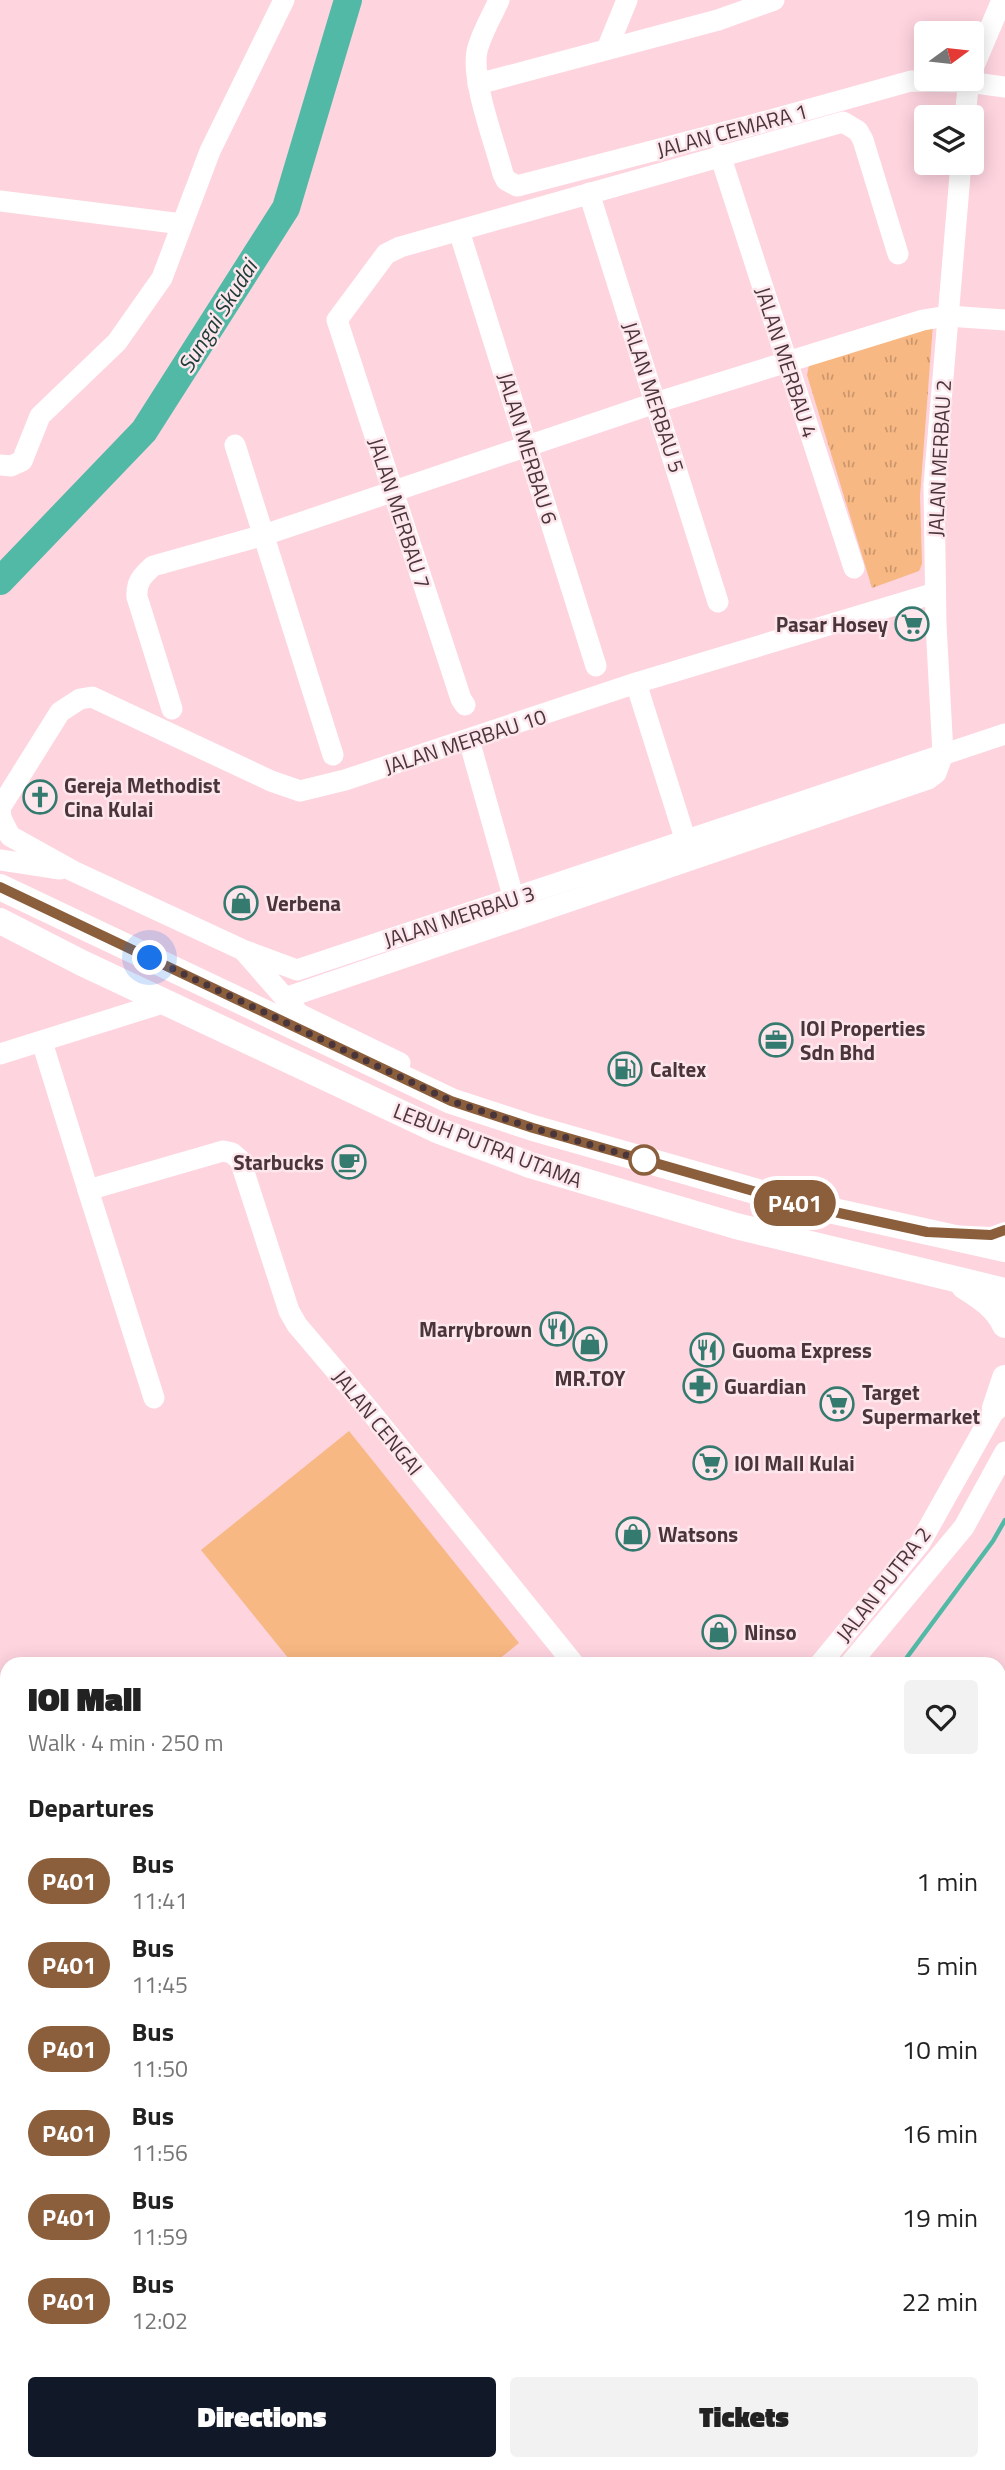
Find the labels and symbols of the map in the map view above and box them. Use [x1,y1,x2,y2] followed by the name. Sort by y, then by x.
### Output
[914,21,984,91] north arrow
[653,95,811,165] street label: JALAN CEMARA 1
[168,251,267,379] water label: Sungai Skudai
[747,282,827,442] street label: JALAN MERBAU 4
[614,317,694,477] street label: JALAN MERBAU 5
[490,368,566,528] street label: JALAN MERBAU 6
[919,379,959,537] street label: JALAN MERBAU 2
[360,433,440,593] street label: JALAN MERBAU 7
[893,605,931,643] supermarket icon: Pasar Hosey
[776,608,888,640] place label: Pasar Hosey
[380,700,550,782] street label: JALAN MERBAU 10
[64,769,221,825] place label: Gereja Methodist Cina Kulai
[21,778,59,816] church icon: Gereja Methodist Cina Kulai
[379,876,539,956] street label: JALAN MERBAU 3
[222,884,260,922] shop icon: Verbena
[266,887,341,919] place label: Verbena
[132,940,167,975] your location
[800,1012,925,1068] place label: IOI Properties Sdn Bhd
[757,1021,795,1059] office icon: IOI Properties Sdn Bhd
[606,1050,644,1088] fuel station icon: Caltex
[650,1053,706,1085] place label: Caltex
[389,1094,588,1196] street label: LEBUH PUTRA UTAMA
[330,1143,368,1181] cafe icon: Starbucks
[629,1145,659,1175] unlabelled marker
[233,1146,324,1178] place label: Starbucks
[746,1180,844,1226] line badge: P401
[538,1310,576,1348] restaurant icon: Marrybrown
[419,1313,532,1345] place label: Marrybrown
[571,1325,609,1363] shop icon: MR.TOY
[688,1331,726,1369] restaurant icon: Guoma Express
[732,1334,872,1366] place label: Guoma Express
[325,1362,431,1482] street label: JALAN CENGAI
[555,1362,626,1394] place label: MR.TOY
[681,1367,719,1405] pharmacy icon: Guardian
[724,1370,806,1402] place label: Guardian
[862,1376,980,1432] place label: Target Supermarket
[818,1385,856,1423] supermarket icon: Target Supermarket
[691,1444,729,1482] supermarket icon: IOI Mall Kulai
[734,1447,855,1479] place label: IOI Mall Kulai
[614,1515,652,1553] shop icon: Watsons
[658,1518,738,1550] place label: Watsons
[828,1520,938,1648] street label: JALAN PUTRA 2
[700,1613,738,1651] shop icon: Ninso
[744,1616,797,1648] place label: Ninso

